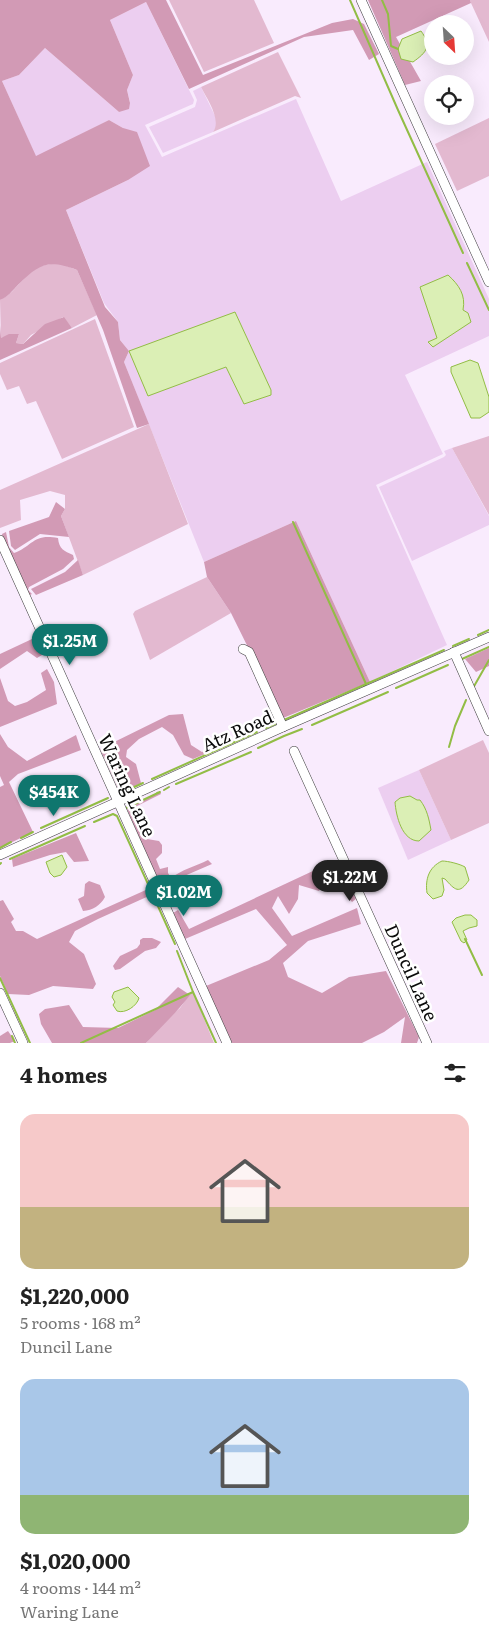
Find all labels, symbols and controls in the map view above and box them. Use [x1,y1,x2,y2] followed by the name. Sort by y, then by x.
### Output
[424,15,474,65] north arrow
[424,15,474,125] map controls
[424,75,474,125] button: locate
[29,624,111,666] pin: $1.25M
[43,628,97,652] text: $1.25M
[197,702,277,758] street label: Atz Road
[92,729,164,841] street label: Waring Lane
[19,774,89,817] pin: $454K
[29,779,79,803] text: $454K
[309,860,391,902] pin: $1.22M
[323,864,377,888] text: $1.22M
[143,874,225,917] pin: $1.02M
[156,879,212,903] text: $1.02M
[379,919,445,1025] street label: Duncil Lane
[20,1058,107,1089] text: 4 homes
[441,1059,469,1087] icon: filters
[200,1146,290,1236] icon: home
[20,1279,129,1310] text: $1,220,000
[20,1310,141,1334] text: 5 rooms · 168 m²
[20,1334,112,1358] text: Duncil Lane
[200,1411,290,1501] icon: home
[20,1544,131,1575] text: $1,020,000
[20,1575,141,1599] text: 4 rooms · 144 m²
[20,1599,119,1623] text: Waring Lane

